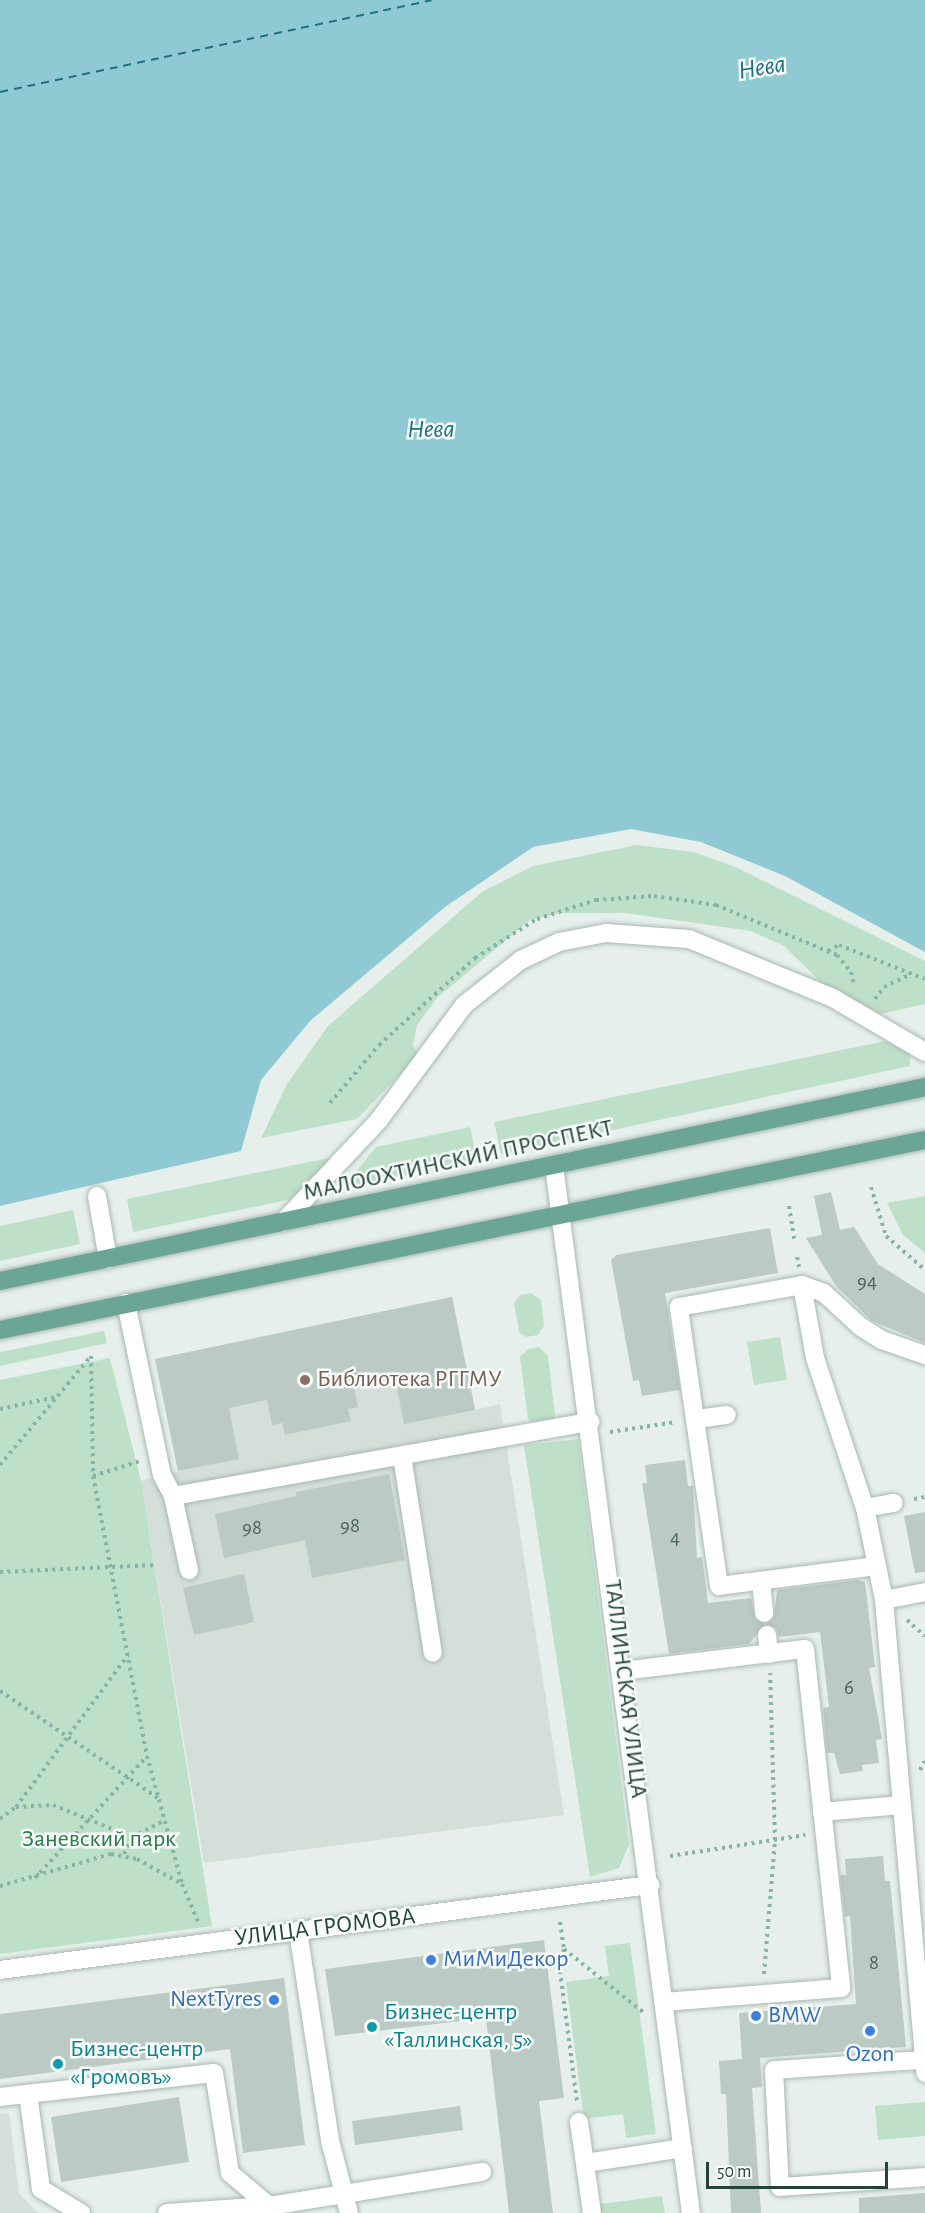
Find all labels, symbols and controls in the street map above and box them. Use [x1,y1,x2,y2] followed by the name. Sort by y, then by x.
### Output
[736,49,788,87] water label: Нева
[407,414,455,446] water label: Нева
[301,1114,615,1208] street label: МАЛООХТИНСКИЙ ПРОСПЕКТ
[857,1269,877,1295] house number: 94
[317,1366,502,1394] place label: Библиотека РГГМУ
[298,1373,312,1387] marker: Библиотека РГГМУ
[340,1513,360,1539] house number: 98
[242,1515,262,1541] house number: 98
[670,1525,680,1551] house number: 4
[597,1578,653,1800] street label: ТАЛЛИНСКАЯ УЛИЦА
[844,1675,854,1701] house number: 6
[22,1826,176,1854] park label: Заневский парк
[233,1903,417,1953] street label: УЛИЦА ГРОМОВА
[443,1946,568,1974] place label: МиМиДекор
[869,1950,879,1976] house number: 8
[424,1953,438,1967] marker: МиМиДекор
[170,1986,262,2014] place label: NextTyres
[267,1993,281,2007] marker: NextTyres
[384,1999,533,2055] place label: Бизнес-центр «Таллинская, 5»
[768,2002,821,2030] place label: BMW
[749,2009,763,2023] marker: BMW
[365,2020,379,2034] marker: Бизнес-центр «Таллинская, 5»
[863,2024,877,2038] marker: Ozon
[70,2036,203,2092] place label: Бизнес-центр «Громовъ»
[846,2041,894,2069] place label: Ozon
[51,2057,65,2071] marker: Бизнес-центр «Громовъ»
[709,2150,890,2188] scale bar
[717,2163,751,2181] text: 50 m

